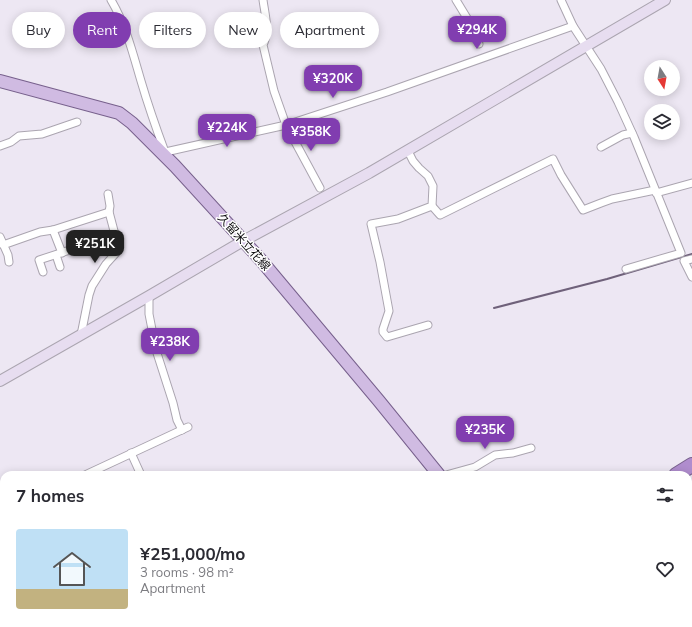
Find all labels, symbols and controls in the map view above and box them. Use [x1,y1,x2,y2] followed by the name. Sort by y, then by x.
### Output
[12,12,65,48] chip: Buy
[73,12,131,48] chip: Rent
[139,12,206,48] chip: Filters
[214,12,272,48] chip: New
[280,12,379,48] chip: Apartment
[449,16,505,50] pin: ¥294K
[457,21,497,37] text: ¥294K
[644,60,680,96] north arrow
[644,60,680,140] map controls
[305,65,361,99] pin: ¥320K
[313,70,353,86] text: ¥320K
[644,104,680,140] button: layers
[199,114,255,148] pin: ¥224K
[283,118,339,152] pin: ¥358K
[207,119,247,135] text: ¥224K
[291,123,331,139] text: ¥358K
[215,210,274,273] street label: 久留米立花線
[67,230,123,264] pin: ¥251K
[75,235,115,251] text: ¥251K
[142,328,198,362] pin: ¥238K
[150,333,190,349] text: ¥238K
[457,416,513,450] pin: ¥235K
[465,421,505,437] text: ¥235K
[654,484,676,506] icon: filters
[16,485,84,506] text: 7 homes
[140,543,245,564] text: ¥251,000/mo
[48,545,96,593] icon: home
[654,558,676,580] icon: heart
[140,564,234,580] text: 3 rooms · 98 m²
[140,580,205,596] text: Apartment

